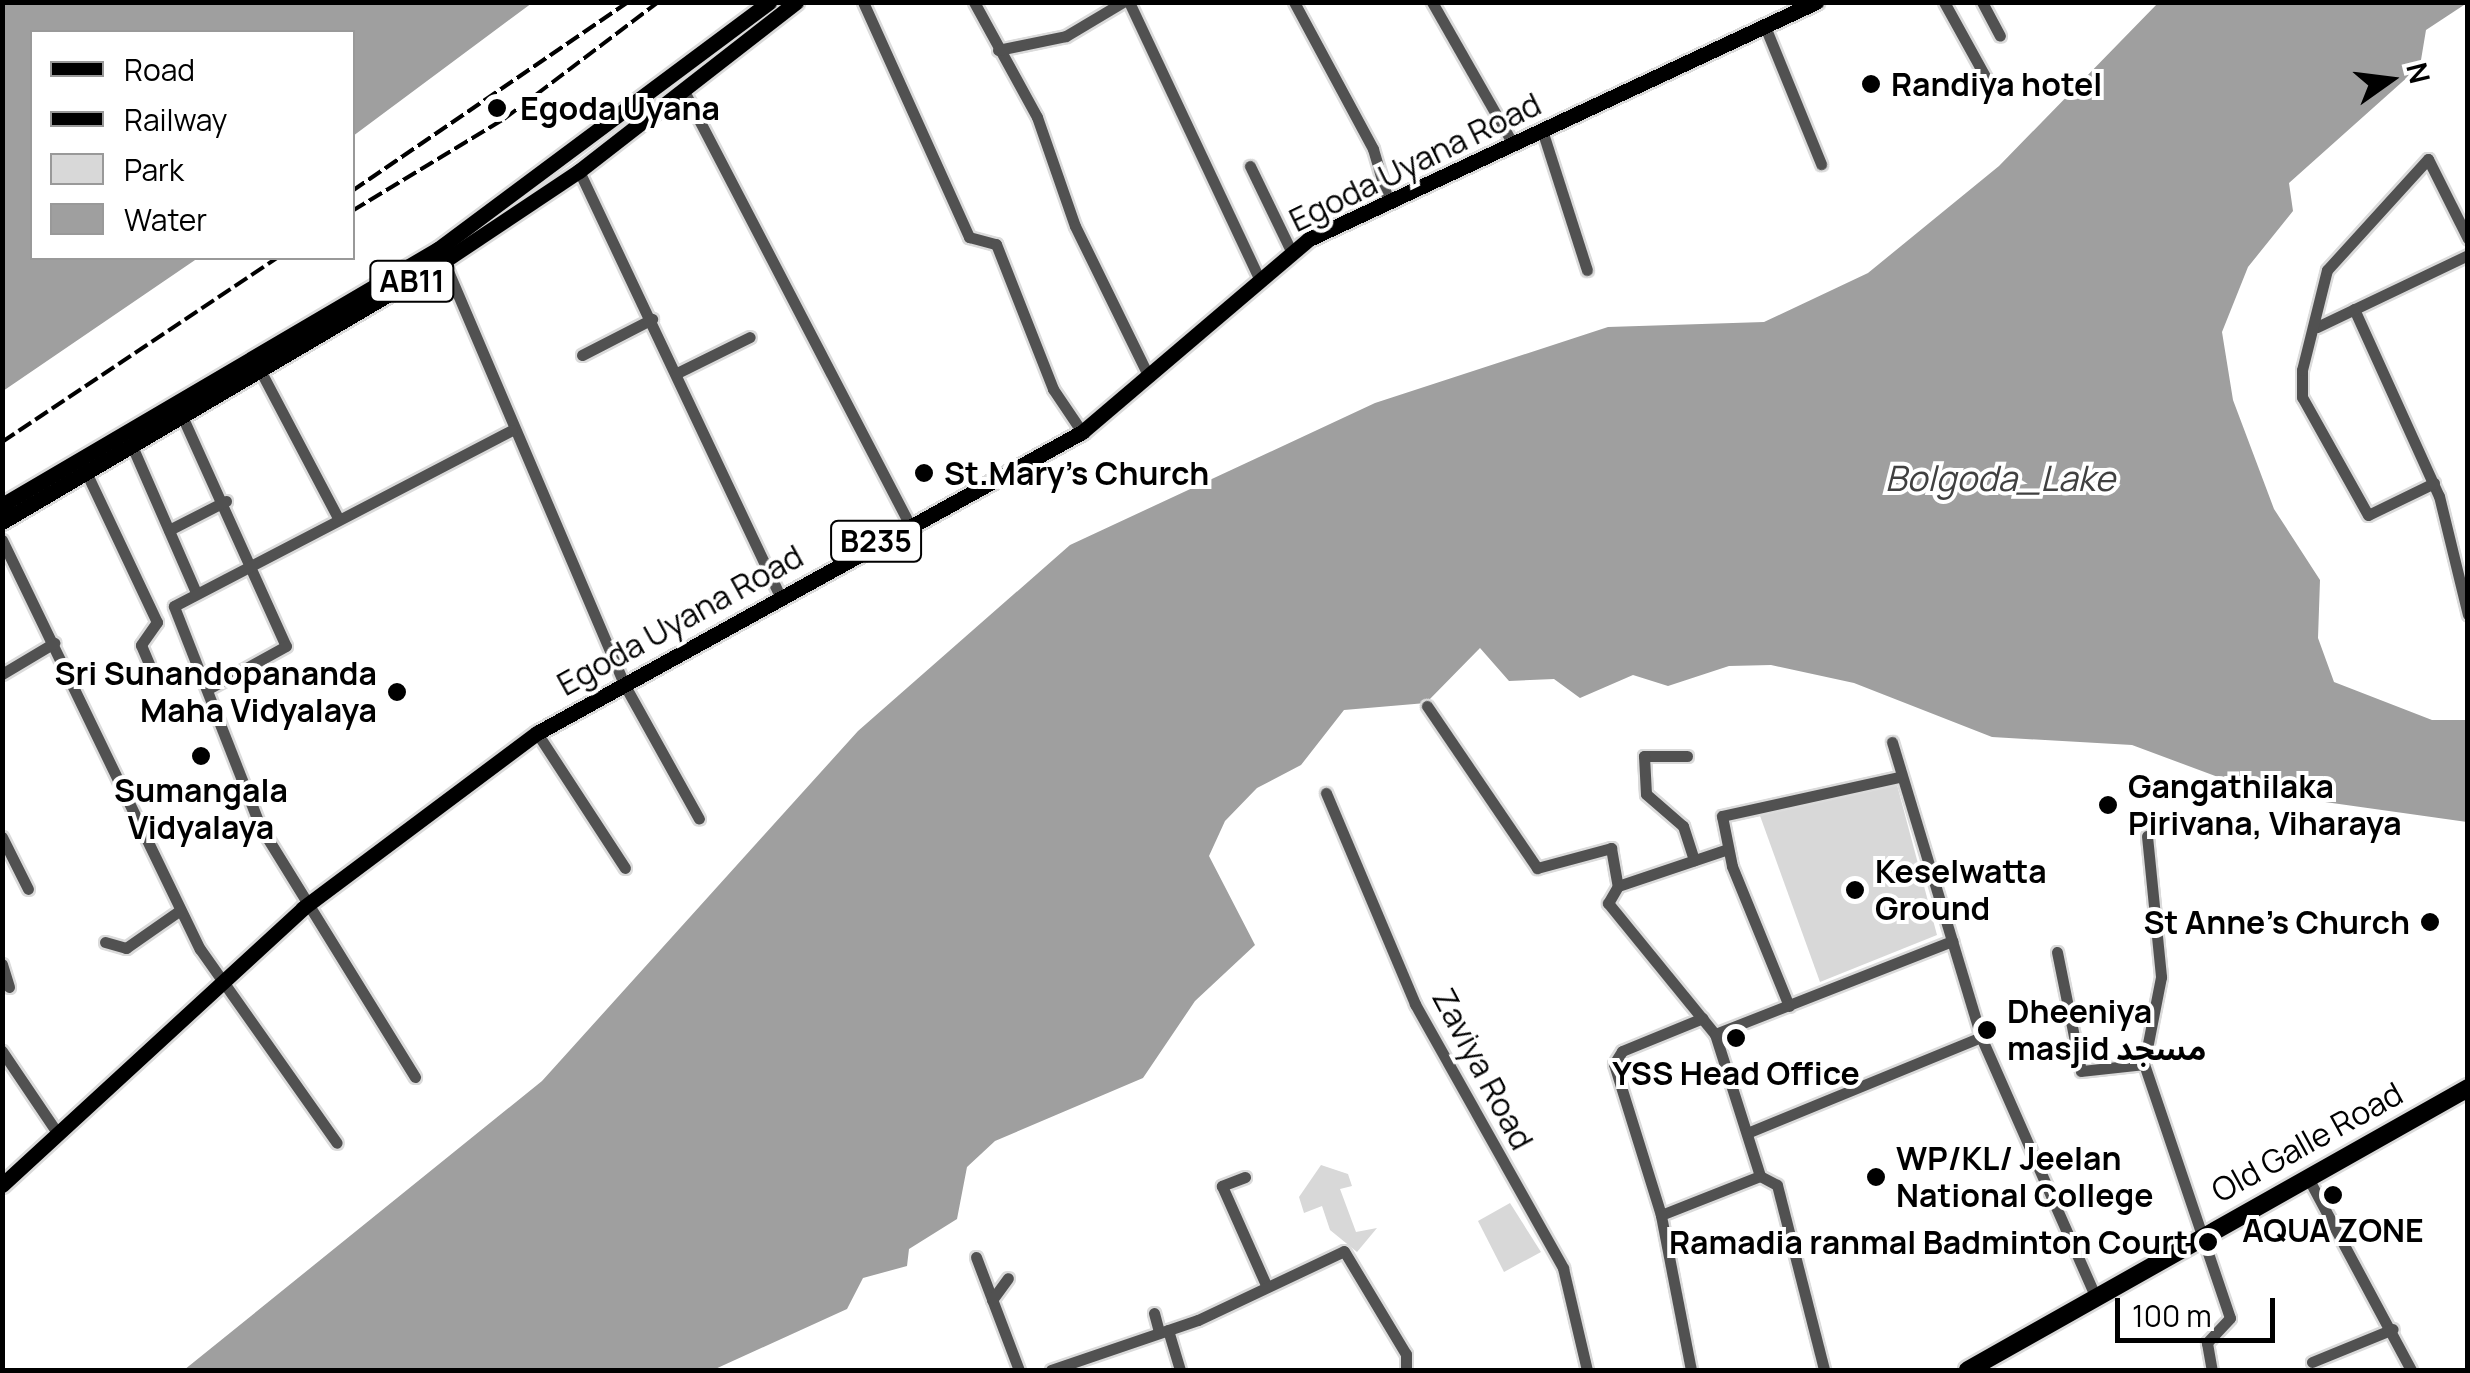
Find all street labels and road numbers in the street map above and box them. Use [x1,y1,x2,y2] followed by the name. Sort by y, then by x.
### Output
[1283,85,1547,239] street label: Egoda Uyana Road
[367,256,457,306] road number: AB11
[828,516,924,566] road number: B235
[551,537,809,703] street label: Egoda Uyana Road
[1425,982,1541,1156] street label: Zaviya Road
[2205,1074,2409,1210] street label: Old Galle Road

